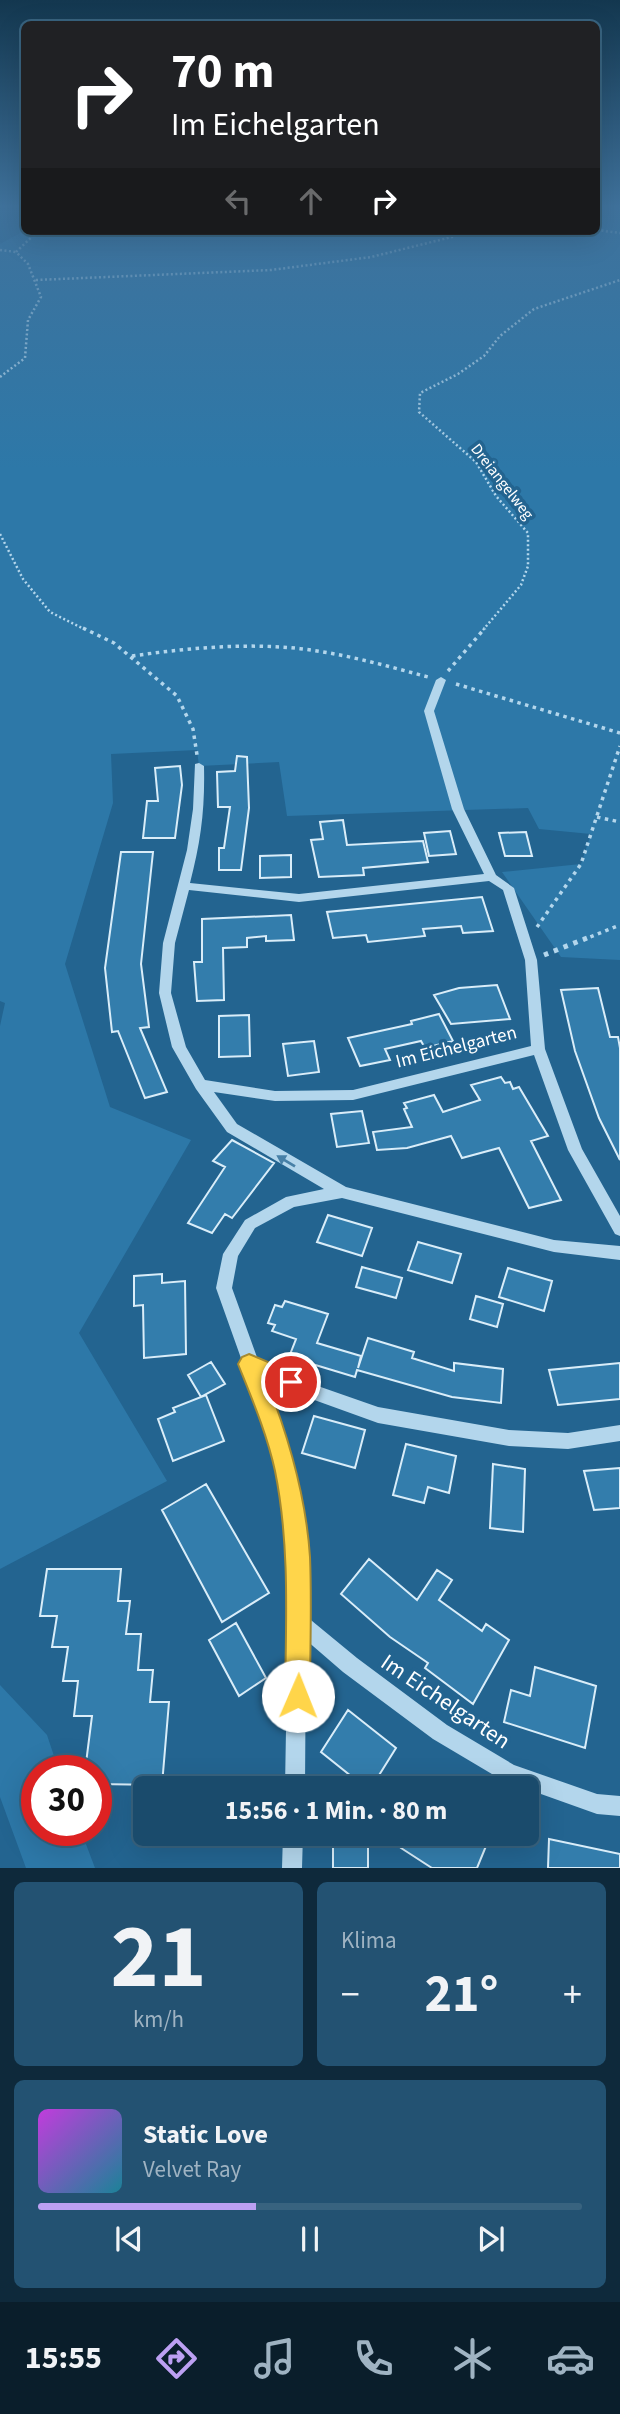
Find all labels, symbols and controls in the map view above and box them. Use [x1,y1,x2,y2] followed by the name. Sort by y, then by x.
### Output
[171,37,275,107] text: 70 m
[56,49,147,140] icon: right
[171,102,380,148] text: Im Eichelgarten
[219,182,257,220] icon: left
[292,182,330,220] icon: ahead
[365,182,403,220] icon: right
[466,439,539,524] street label: Dreiangelweg
[393,1019,520,1076] street label: Im Eichelgarten
[277,1155,296,1168] one-way arrow
[261,1352,321,1412] pin
[272,1363,310,1401] icon: arrive
[374,1646,517,1757] street label: Im Eichelgarten
[261,1659,335,1733] position arrow
[21,1755,112,1846] speed limit sign: 30
[225,1792,447,1829] text: 15:56 · 1 Min. · 80 m
[110,1893,207,2022] text: 21
[341,1924,397,1957] text: Klima
[425,1958,498,2032] text: 21°
[341,1968,360,2022] text: −
[563,1968,582,2022] text: +
[133,2003,184,2036] text: km/h
[143,2116,268,2153] text: Static Love
[143,2153,241,2186] text: Velvet Ray
[110,2220,148,2258] icon: previous
[291,2220,329,2258] icon: pause
[472,2220,510,2258] icon: next
[152,2334,201,2383] icon: directions
[250,2334,299,2383] icon: music
[349,2334,398,2383] icon: phone
[448,2334,497,2383] icon: climate
[546,2334,595,2383] icon: car
[25,2335,102,2381] text: 15:55

